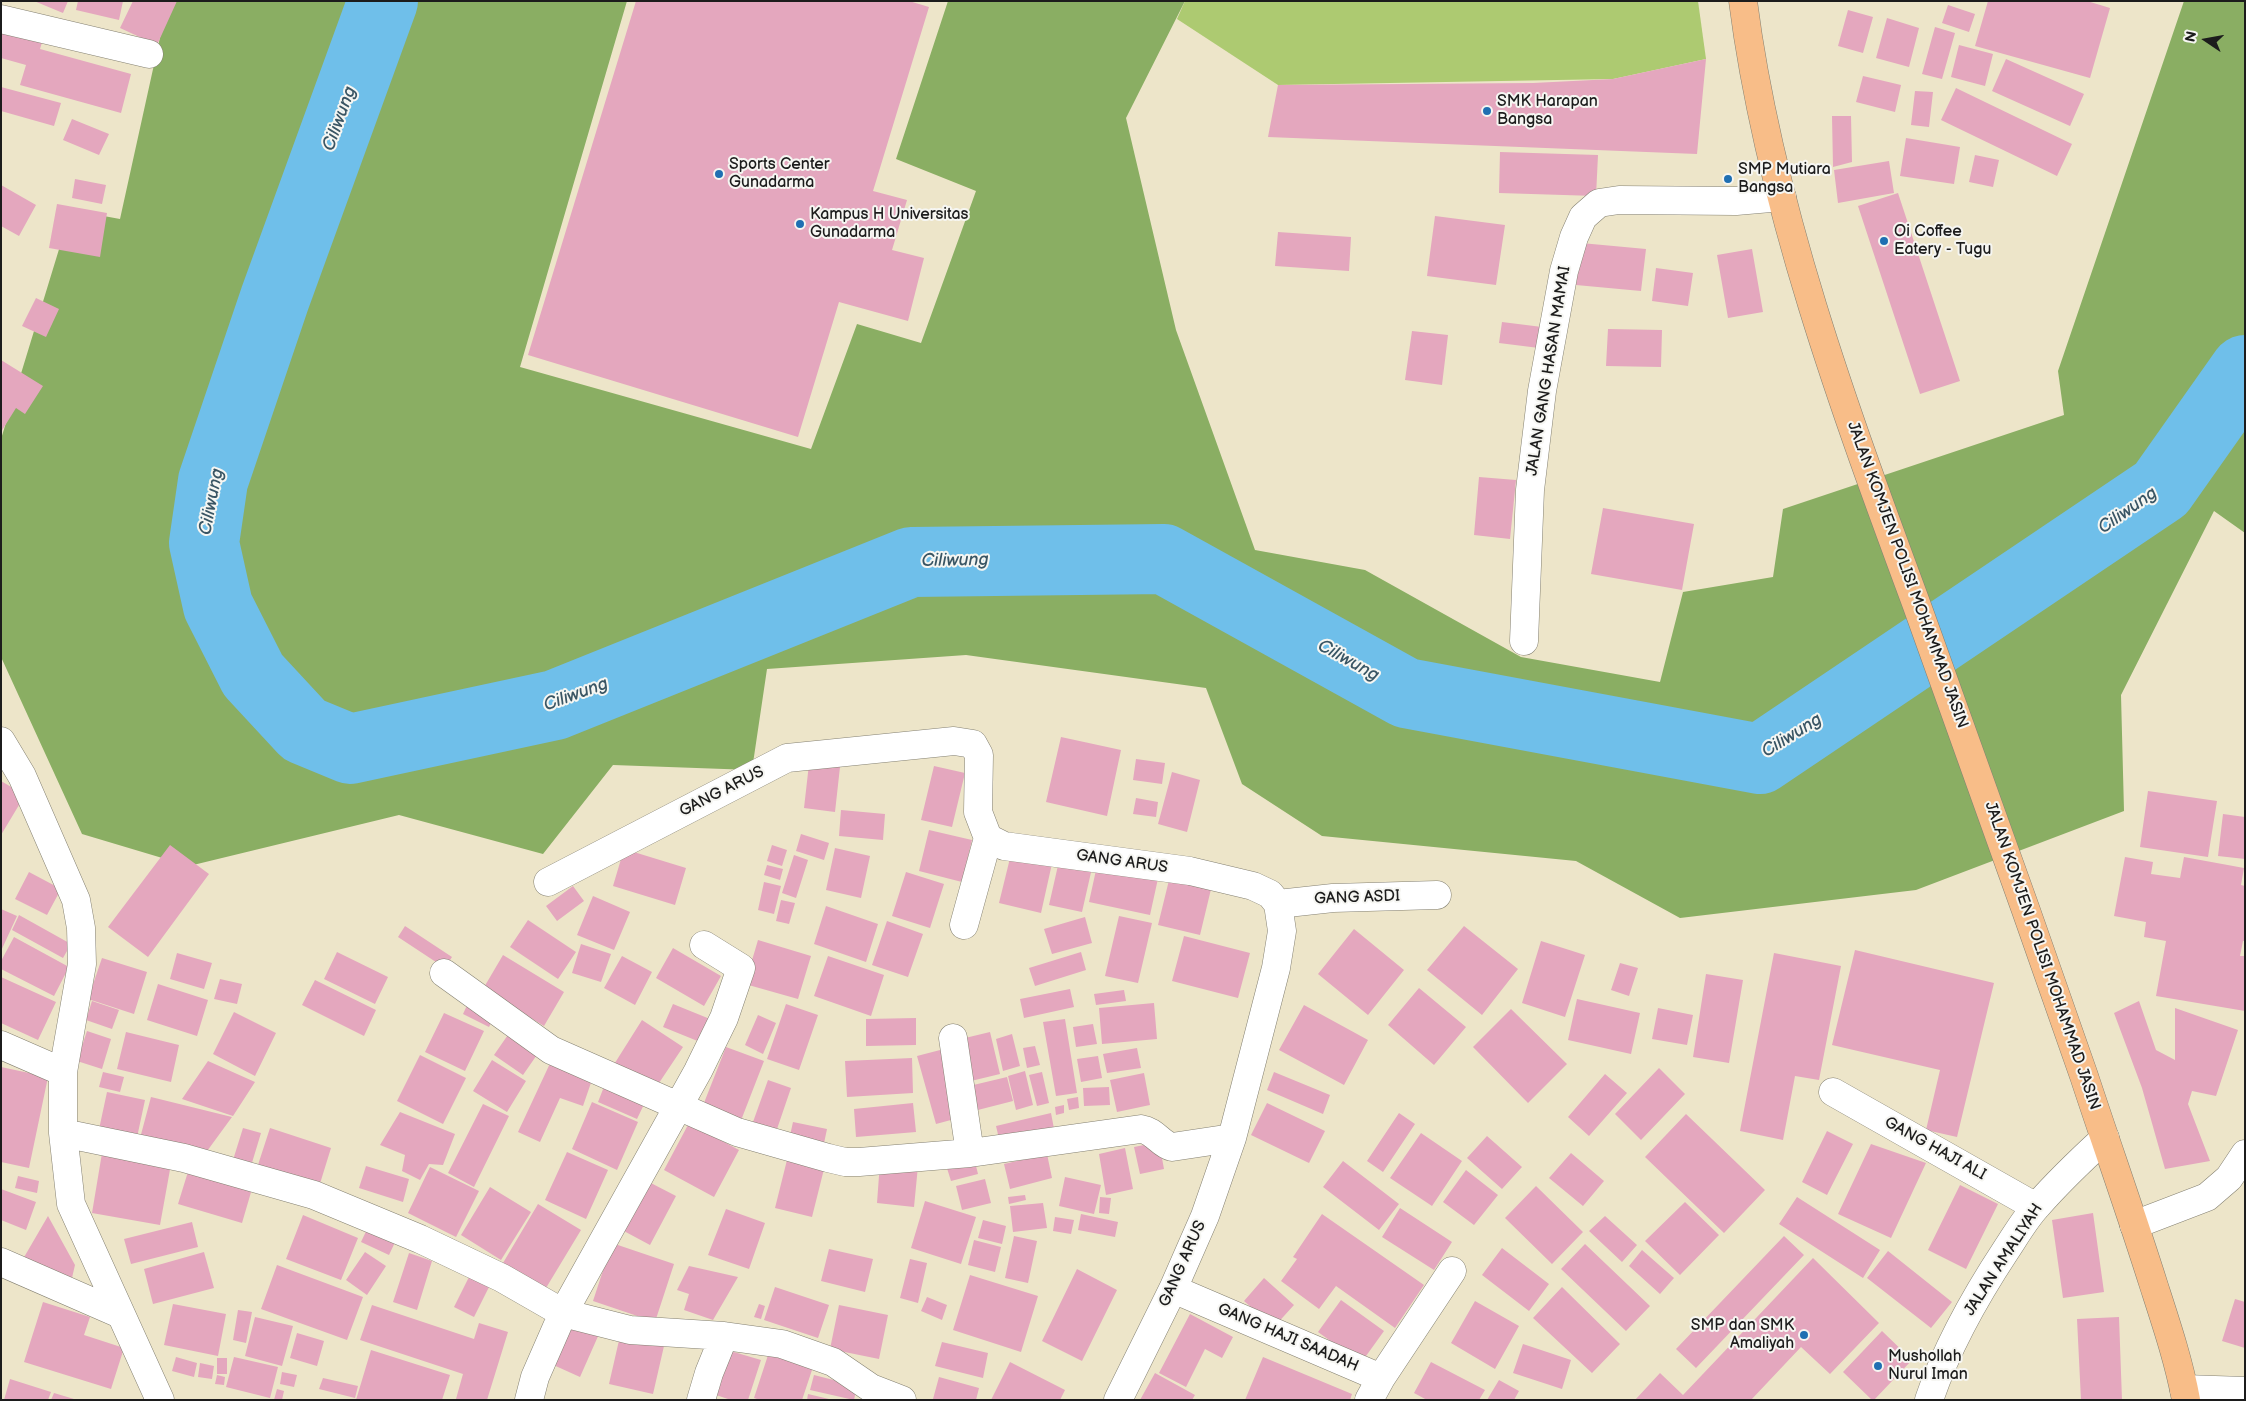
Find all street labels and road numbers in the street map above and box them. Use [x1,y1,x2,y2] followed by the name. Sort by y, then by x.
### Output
[1523,265,1575,477] street label: JALAN GANG HASAN MAMAI
[1842,419,1972,731] street label: JALAN KOMJEN POLISI MOHAMMAD JASIN
[676,762,768,822] street label: GANG ARUS
[1980,799,2104,1113] street label: JALAN KOMJEN POLISI MOHAMMAD JASIN
[1075,846,1169,878] street label: GANG ARUS
[1314,887,1400,909] street label: GANG ASDI
[1881,1113,1989,1185] street label: GANG HAJI ALI
[1961,1200,2047,1320] street label: JALAN AMALIYAH
[1155,1218,1211,1310] street label: GANG ARUS
[1215,1300,1361,1376] street label: GANG HAJI SAADAH

